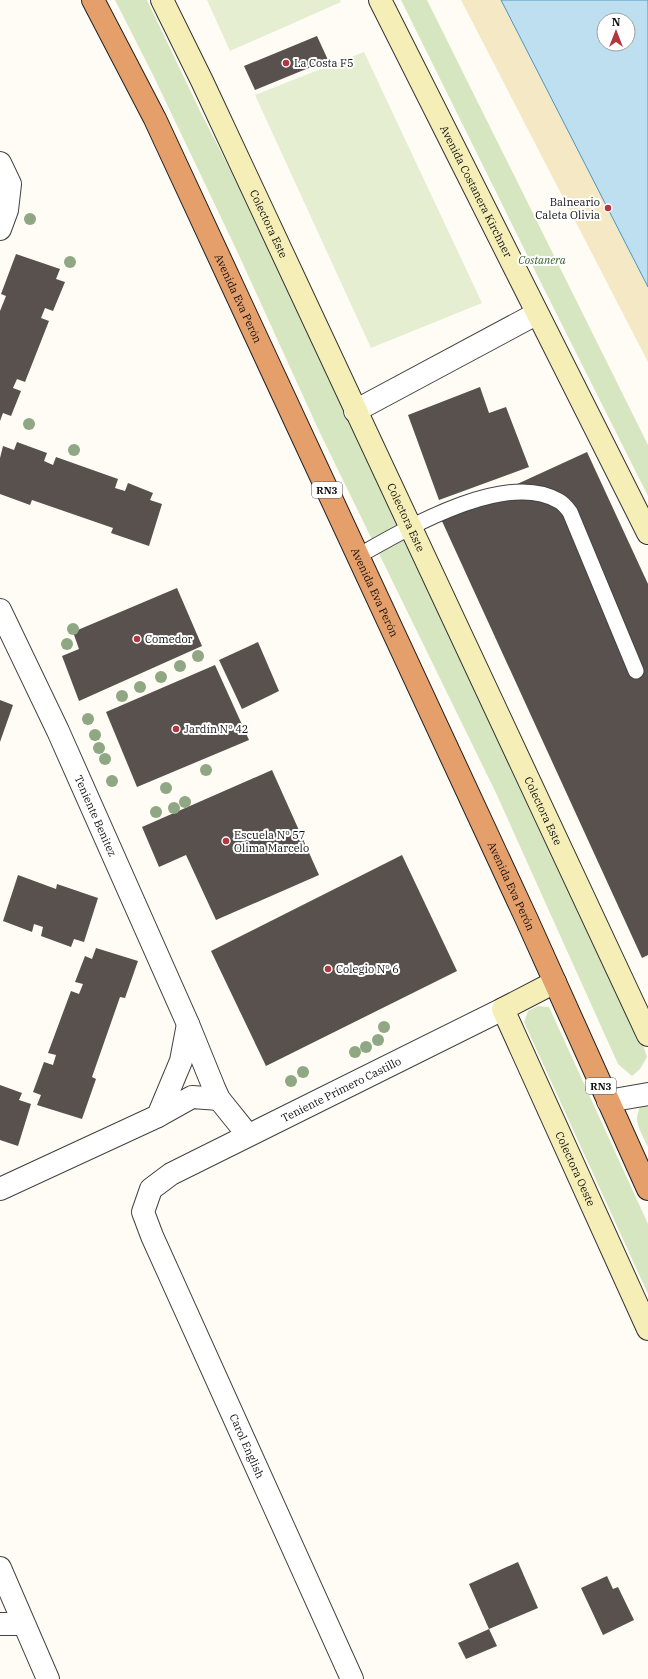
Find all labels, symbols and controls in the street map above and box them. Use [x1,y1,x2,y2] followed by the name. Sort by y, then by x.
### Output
[596,12,636,52] north arrow
[612,15,621,29] text: N
[294,56,354,70] place label: La Costa F5
[281,58,291,68] marker: La Costa F5
[437,123,515,260] street label: Avenida Costanera Kirchner
[247,187,291,260] street label: Colectora Este
[535,195,600,222] place label: Balneario Caleta Olivia
[603,203,613,213] marker: Balneario Caleta Olivia
[212,252,265,345] street label: Avenida Eva Perón
[518,253,566,267] park label: Costanera
[384,481,428,554] street label: Colectora Este
[312,482,342,498] road number: RN3
[348,545,402,639] street label: Avenida Eva Perón
[145,632,193,646] place label: Comedor
[132,634,142,644] marker: Comedor
[184,722,248,736] place label: Jardín Nº 42
[171,724,181,734] marker: Jardín Nº 42
[72,773,120,859] street label: Teniente Benitez
[521,774,565,847] street label: Colectora Este
[234,828,309,855] place label: Escuela Nº 57 Olima Marcelo
[221,836,231,846] marker: Escuela Nº 57 Olima Marcelo
[485,839,538,933] street label: Avenida Eva Perón
[336,962,399,976] place label: Colegio Nº 6
[323,964,333,974] marker: Colegio Nº 6
[279,1054,403,1125] street label: Teniente Primero Castillo
[586,1078,616,1094] road number: RN3
[552,1129,598,1208] street label: Colectora Oeste
[227,1412,267,1480] street label: Carol English

